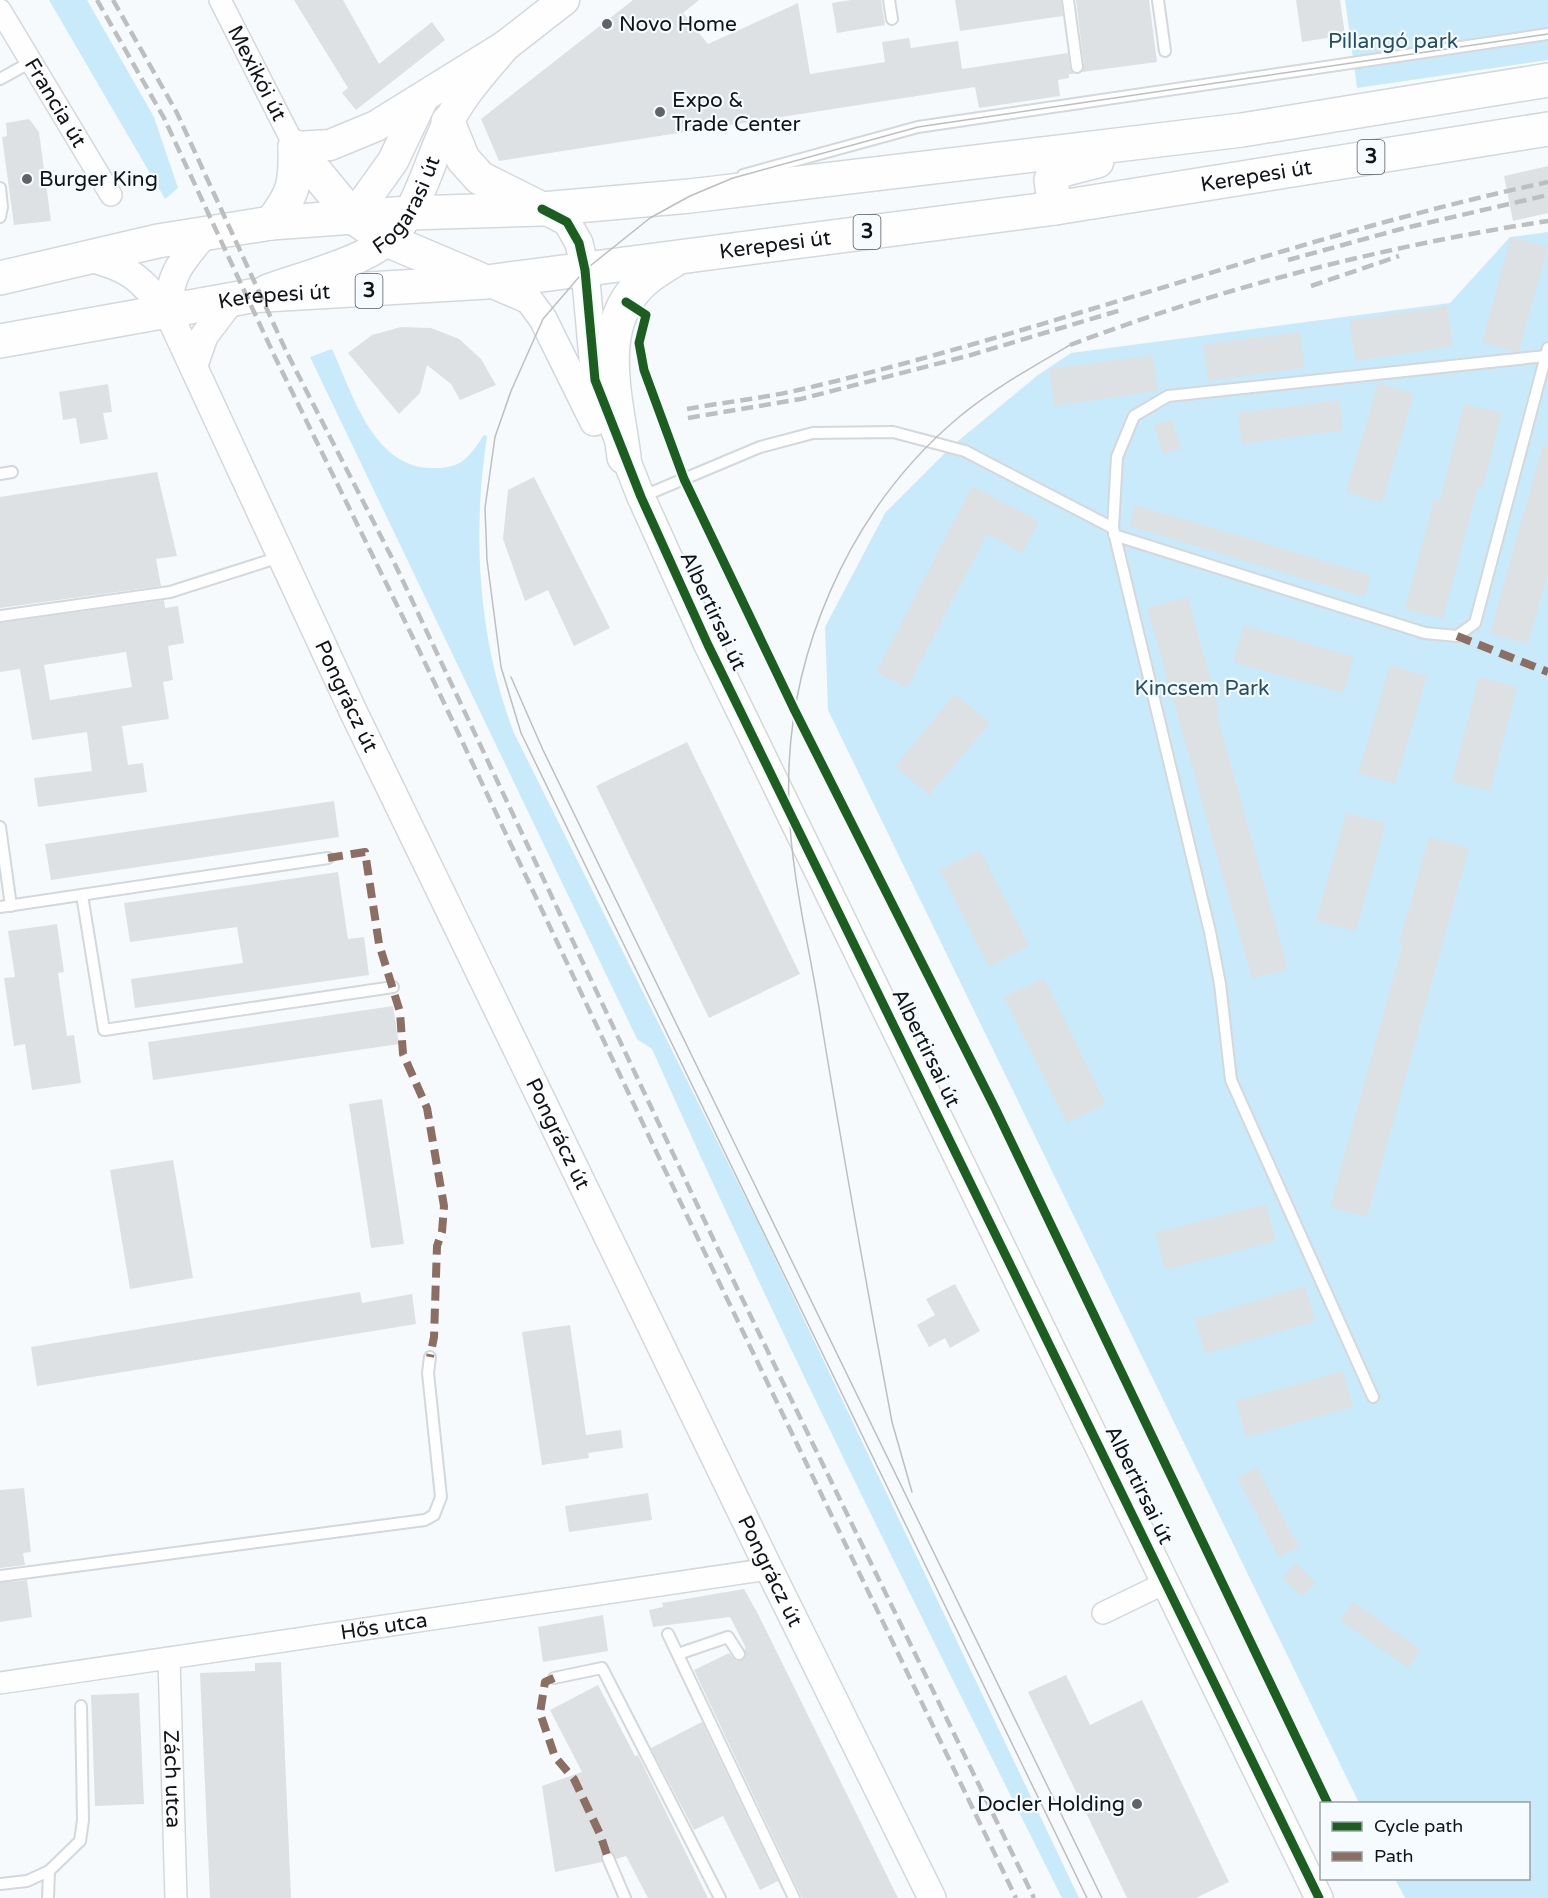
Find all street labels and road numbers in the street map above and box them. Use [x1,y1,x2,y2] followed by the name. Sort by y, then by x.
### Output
[223,21,292,125] street label: Mexikói út
[19,54,92,152] street label: Francia út
[1358,140,1384,174] road number: 3
[368,153,445,259] street label: Fogarasi út
[1199,155,1314,197] street label: Kerepesi út
[854,215,880,249] road number: 3
[718,225,832,264] street label: Kerepesi út
[356,274,382,308] road number: 3
[216,279,331,314] street label: Kerepesi út
[674,547,752,675] street label: Albertirsai út
[309,636,383,756] street label: Pongrácz út
[887,985,965,1111] street label: Albertirsai út
[520,1074,595,1193] street label: Pongrácz út
[1100,1422,1178,1548] street label: Albertirsai út
[732,1511,808,1631] street label: Pongrácz út
[339,1607,429,1645] street label: Hős utca
[159,1729,186,1828] street label: Zách utca

